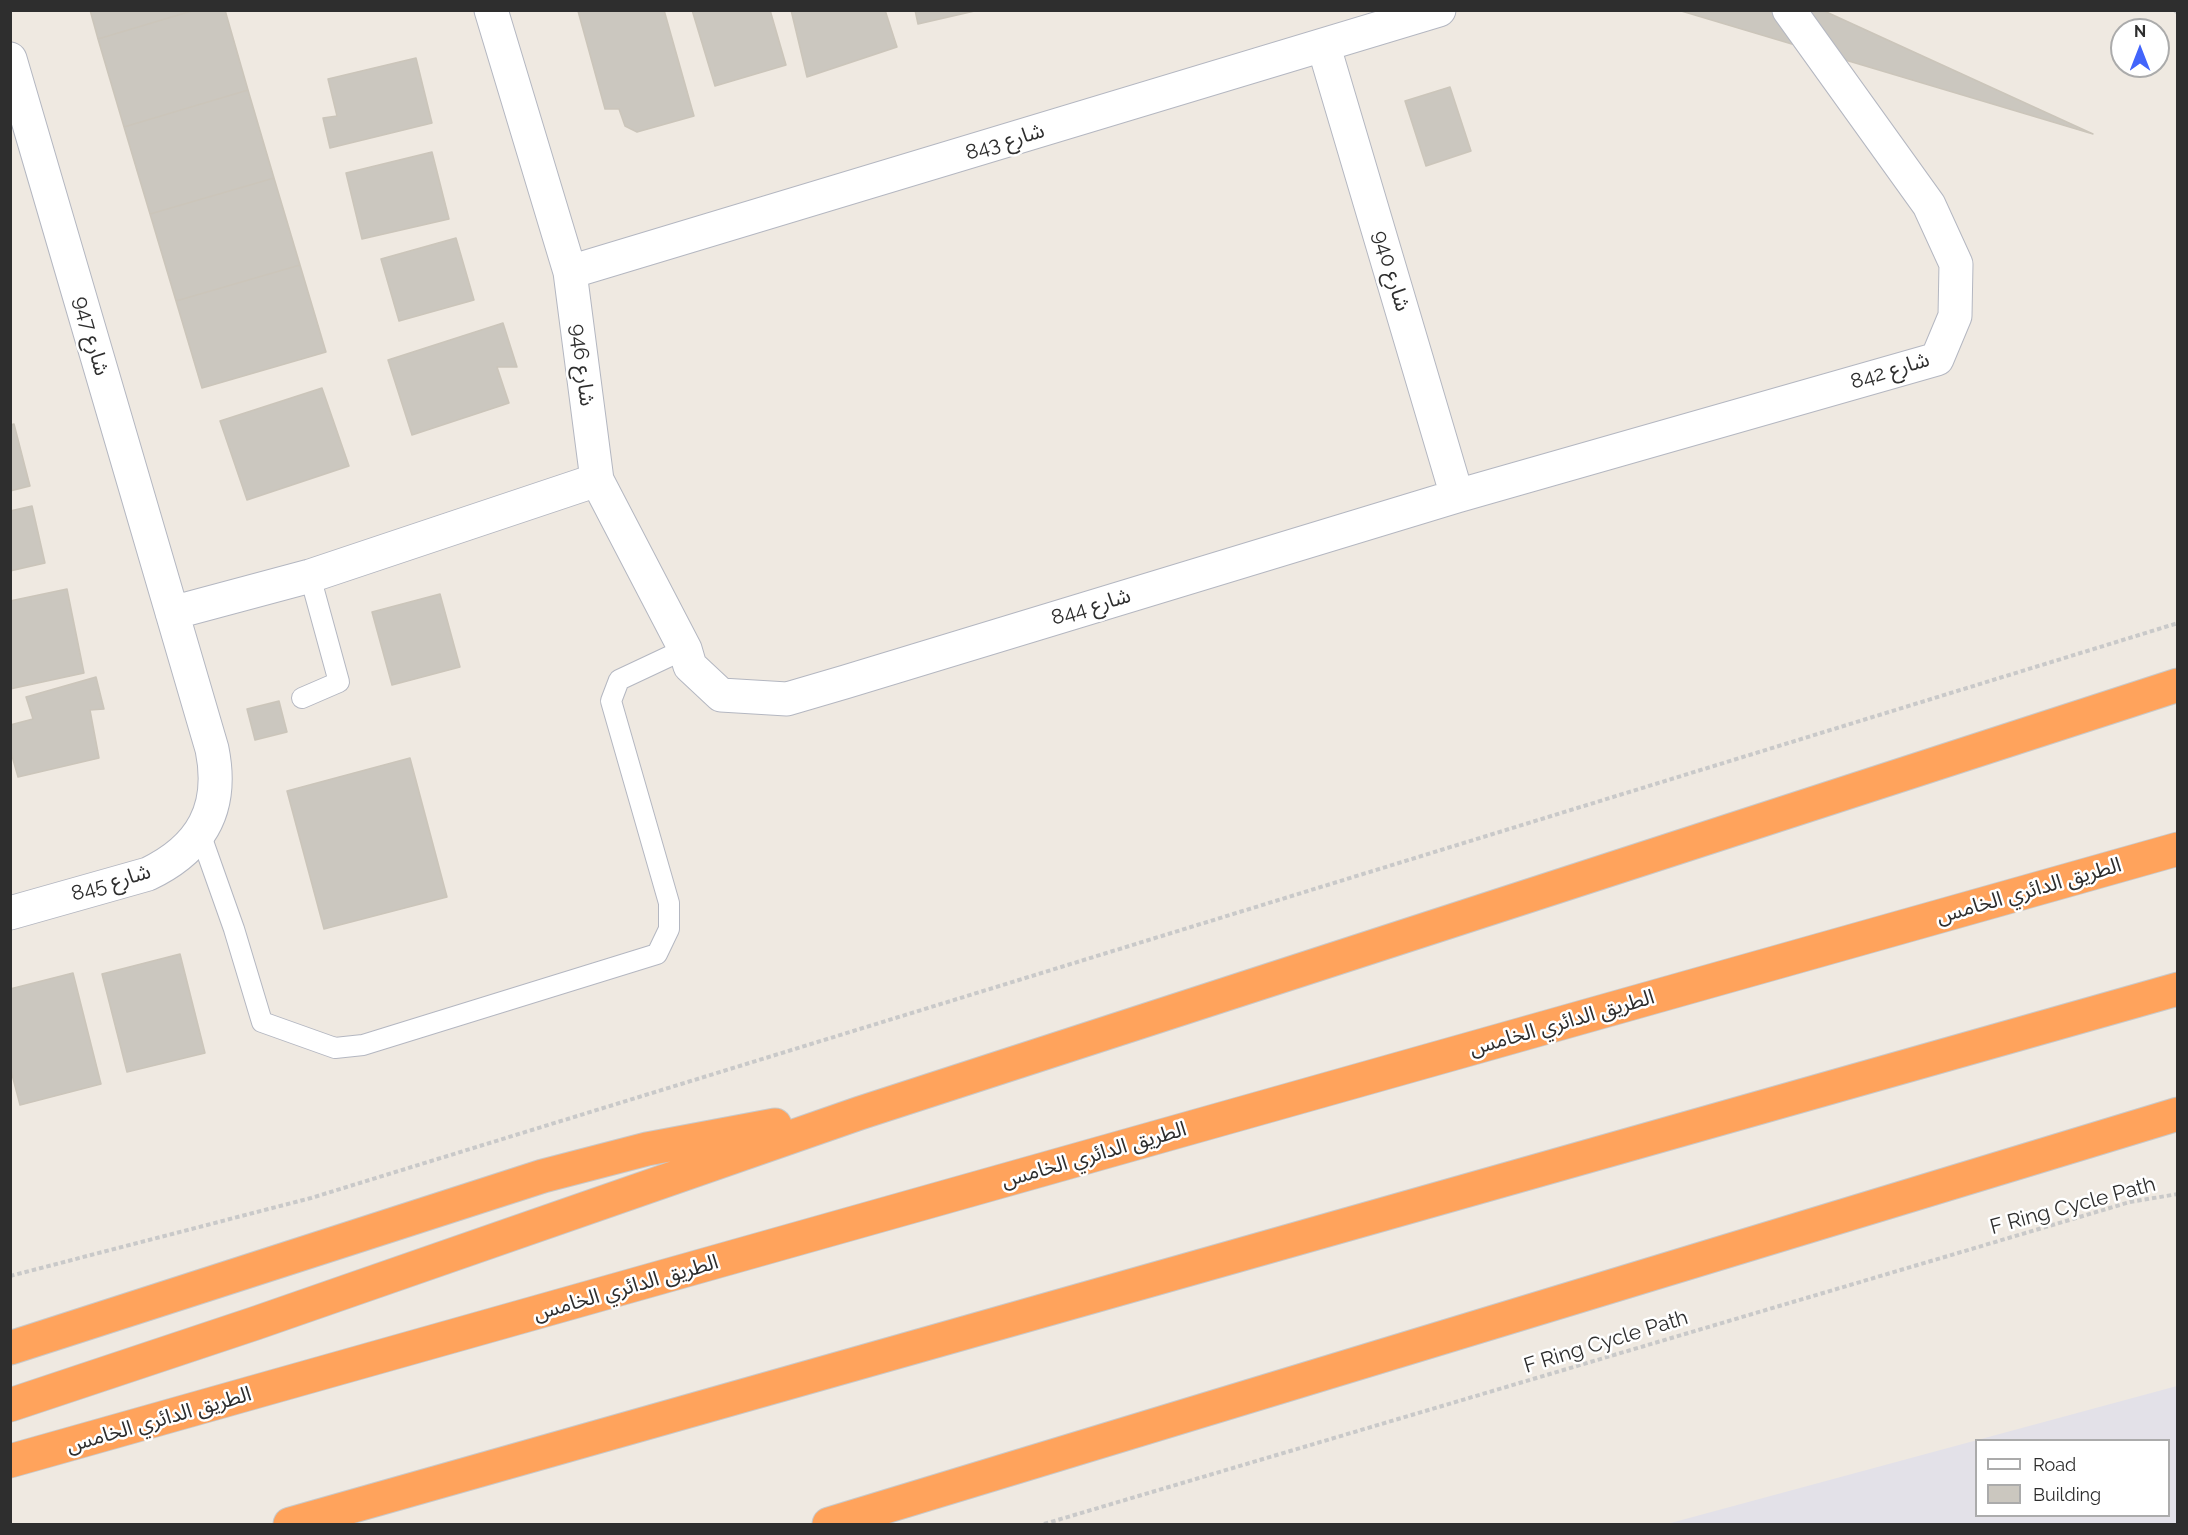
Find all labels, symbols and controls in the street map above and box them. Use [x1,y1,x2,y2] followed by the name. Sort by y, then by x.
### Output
[2110,18,2170,78] north arrow
[2134,22,2146,41] text: N
[962,118,1048,166] street label: شارع 843
[1367,228,1415,314] street label: شارع 940
[68,294,114,378] street label: شارع 947
[564,322,600,408] street label: شارع 946
[1848,347,1932,395] street label: شارع 842
[1048,583,1134,631] street label: شارع 844
[1934,853,2124,929] street label: الطريق الدائري الخامس
[68,859,154,907] street label: شارع 845
[1467,985,1657,1061] street label: الطريق الدائري الخامس
[999,1117,1189,1193] street label: الطريق الدائري الخامس
[1987,1172,2159,1240] street label: F Ring Cycle Path
[531,1250,721,1326] street label: الطريق الدائري الخامس
[1521,1305,1691,1379] street label: F Ring Cycle Path
[64,1382,254,1458] street label: الطريق الدائري الخامس
[1975,1439,2170,1517] legend
[2033,1454,2076,1475] text: Road
[2033,1484,2101,1505] text: Building

